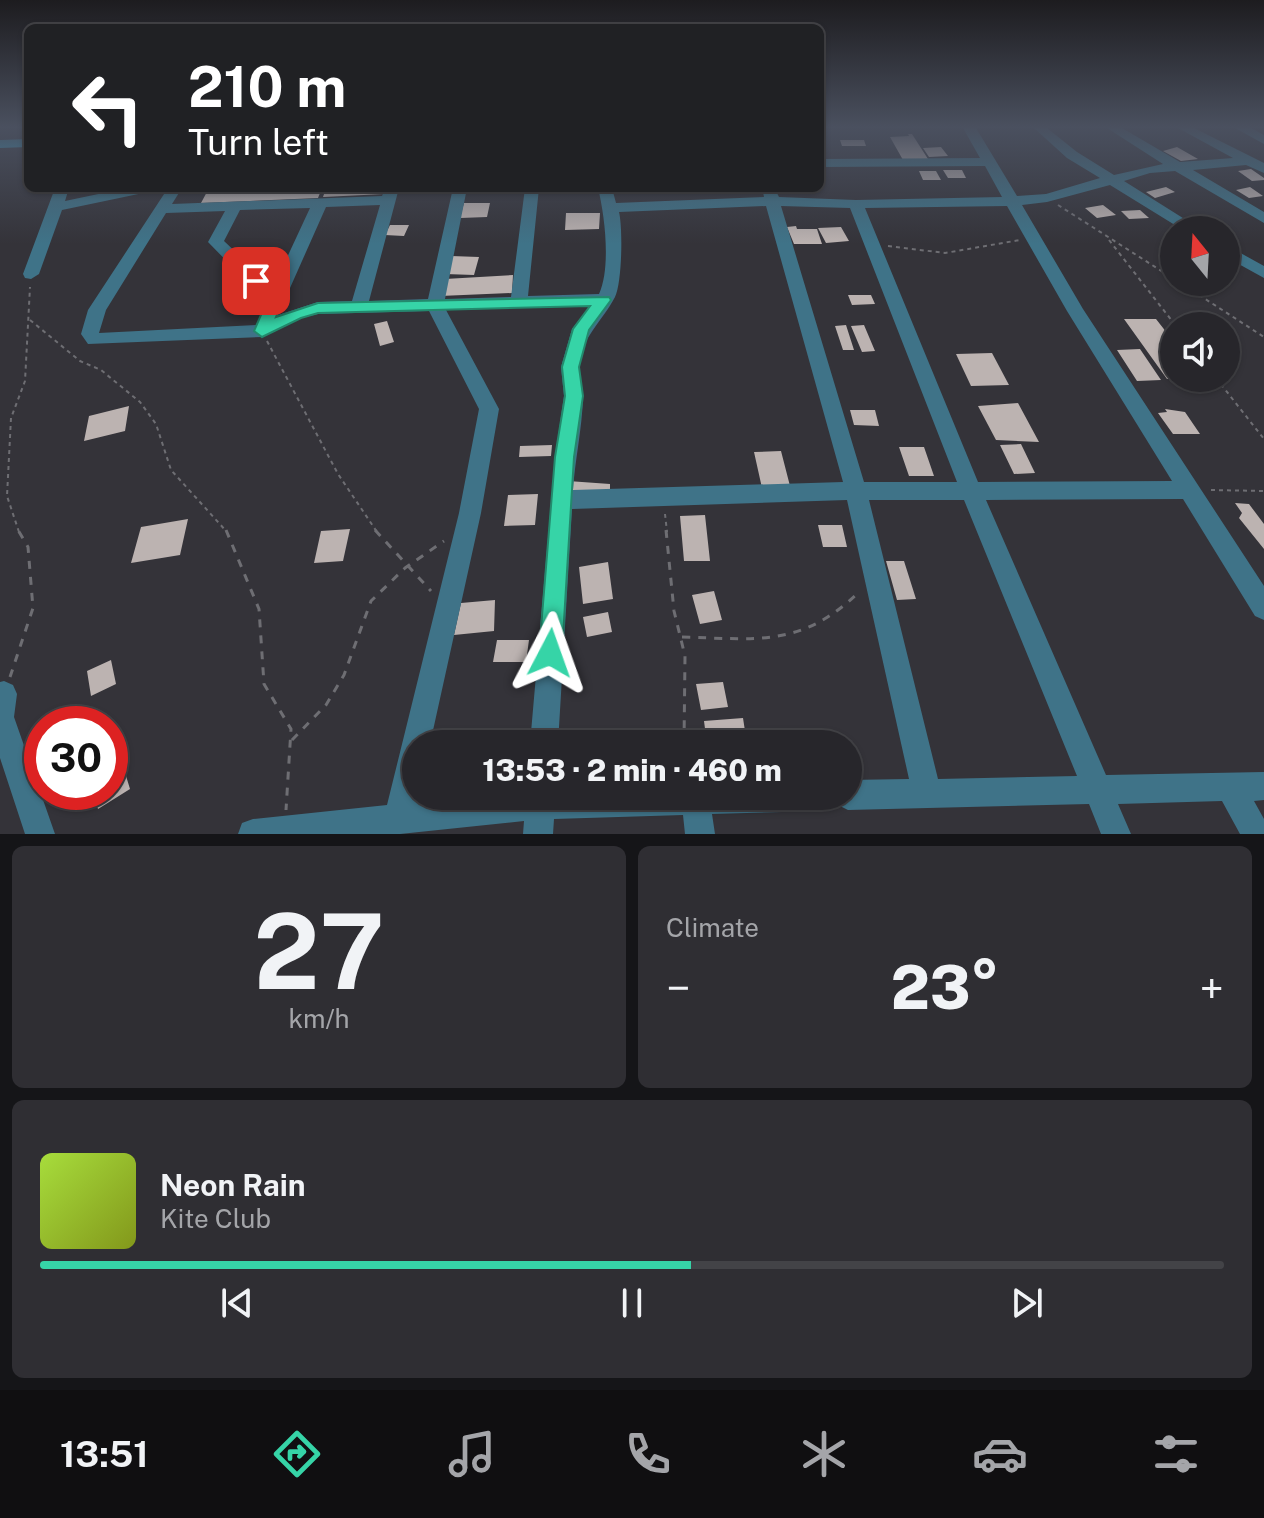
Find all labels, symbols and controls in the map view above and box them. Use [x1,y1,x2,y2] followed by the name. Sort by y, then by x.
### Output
[188,54,346,120] text: 210 m
[56,56,160,160] icon: left
[188,121,329,163] text: Turn left
[1160,216,1240,296] north arrow
[1160,216,1240,392] map controls
[222,247,290,315] pin
[234,259,278,303] icon: arrive
[1160,312,1240,392] button: sound
[508,611,592,695] position arrow
[24,706,128,810] speed limit sign: 30
[482,752,782,788] text: 13:53 · 2 min · 460 m
[253,890,385,1012] text: 27
[666,912,759,943] text: Climate
[891,952,999,1023] text: 23°
[666,962,690,1014] text: −
[1200,962,1224,1014] text: +
[288,1003,350,1034] text: km/h
[160,1167,306,1203] text: Neon Rain
[160,1203,271,1234] text: Kite Club
[215,1281,259,1325] icon: previous
[610,1281,654,1325] icon: pause
[1005,1281,1049,1325] icon: next
[269,1426,325,1482] icon: directions
[444,1426,500,1482] icon: music
[620,1426,676,1482] icon: phone
[796,1426,852,1482] icon: climate
[972,1426,1028,1482] icon: car
[1148,1426,1204,1482] icon: filters
[60,1433,149,1475] text: 13:51

